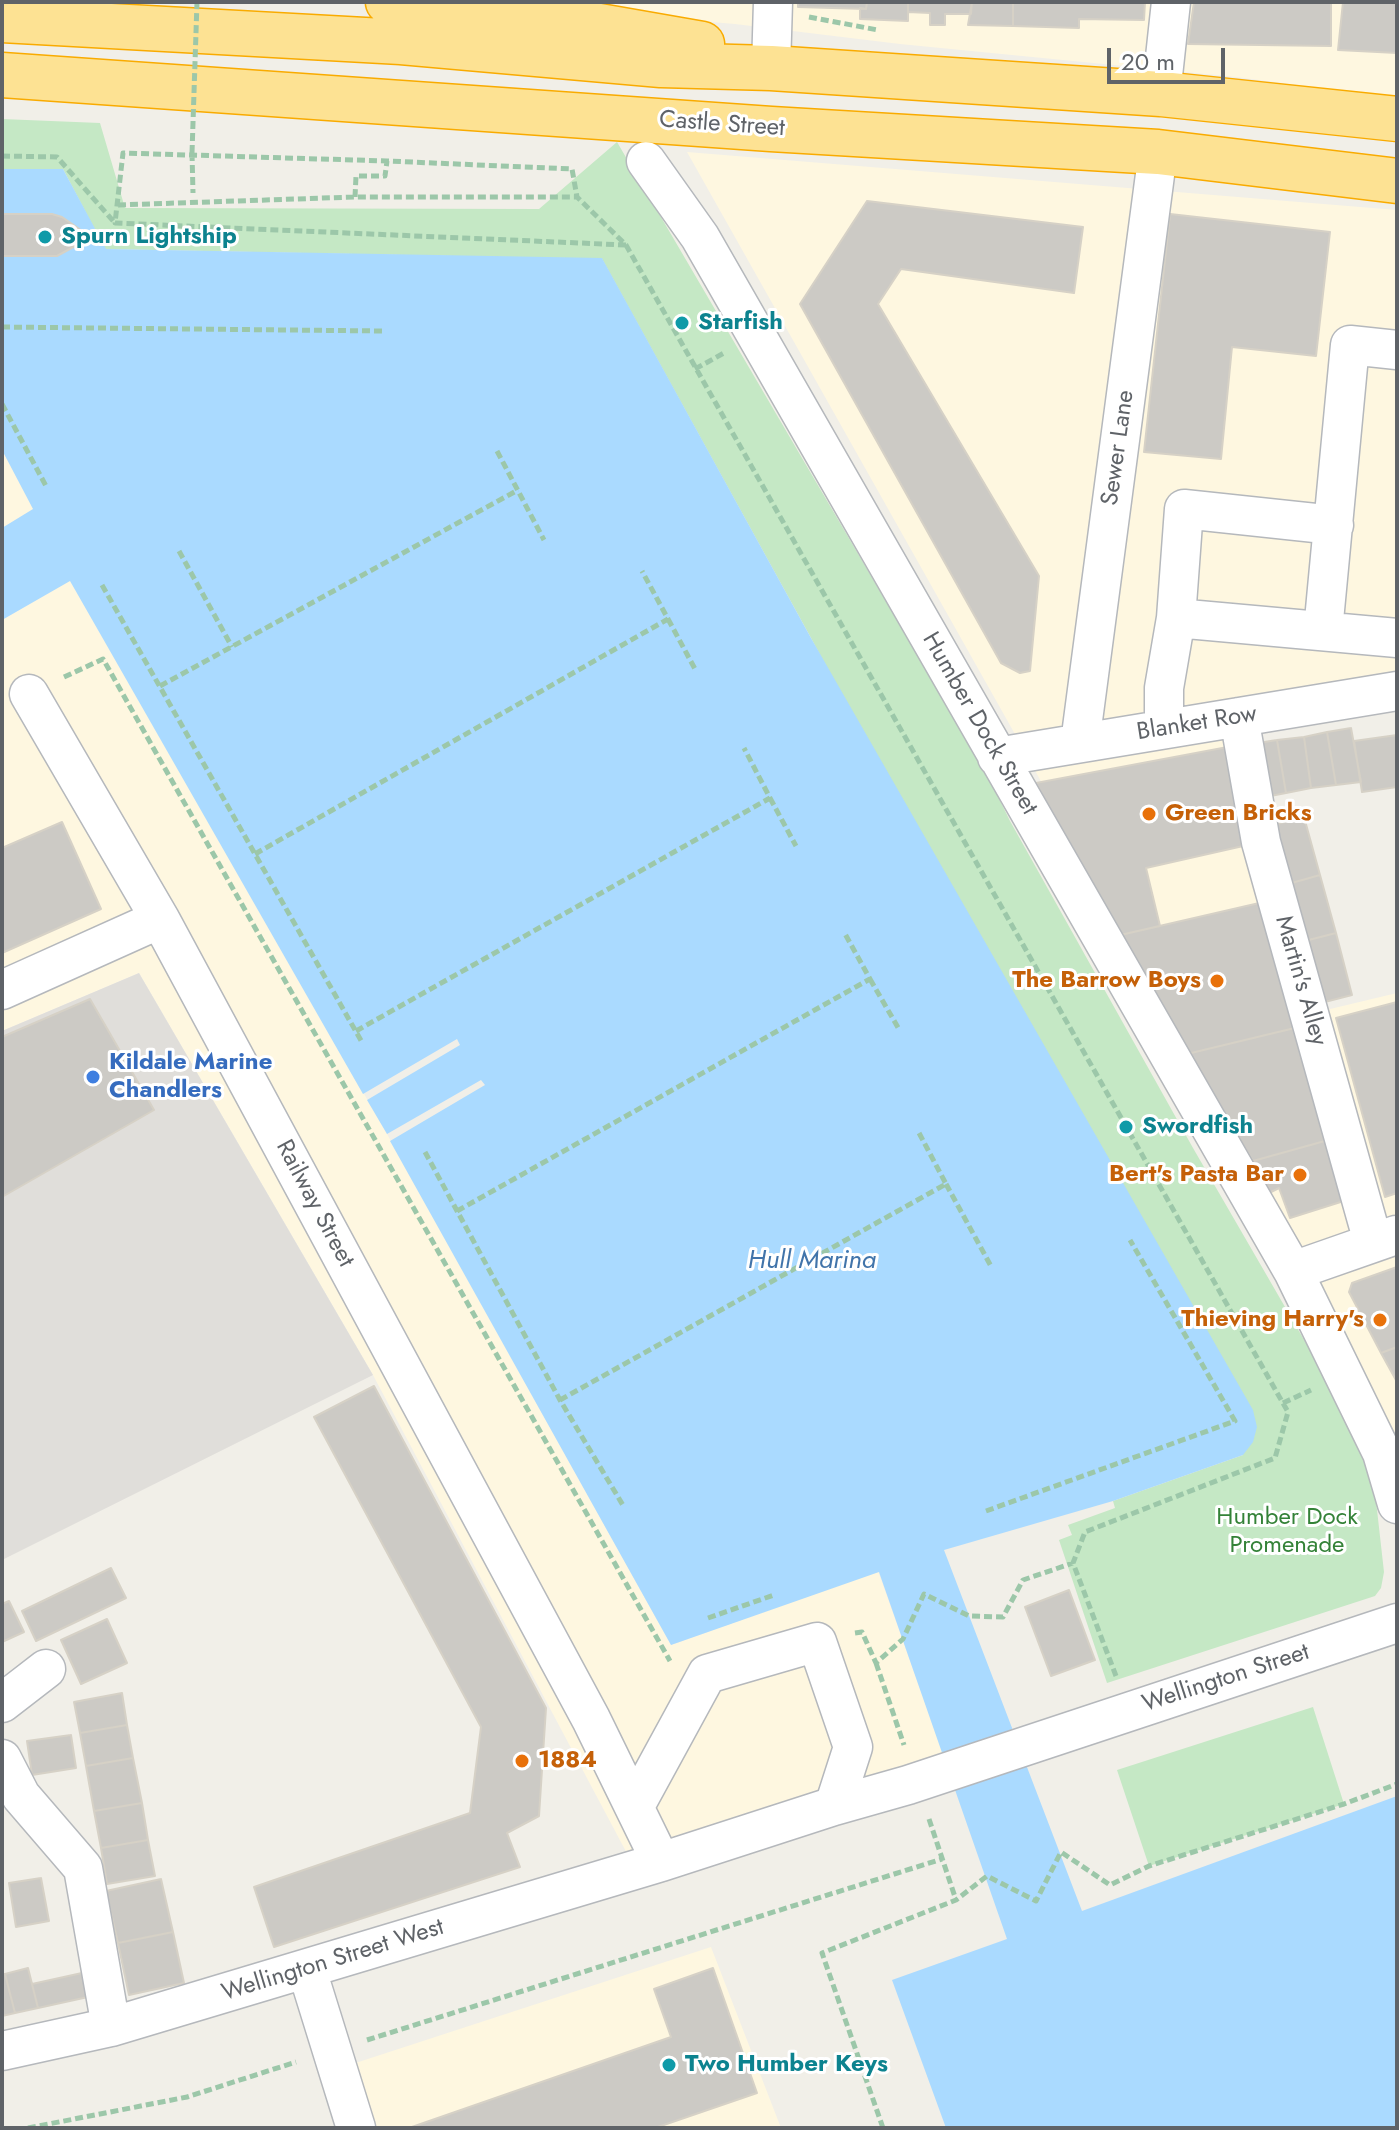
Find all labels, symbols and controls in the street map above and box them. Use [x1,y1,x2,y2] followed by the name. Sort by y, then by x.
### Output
[1111,32,1229,82] scale bar
[1121,44,1175,79] text: 20 m
[658,106,786,144] street label: Castle Street
[61,223,237,251] place label: Spurn Lightship
[36,228,54,246] marker: Spurn Lightship
[698,309,783,337] place label: Starfish
[673,314,691,332] marker: Starfish
[1097,388,1141,508] street label: Sewer Lane
[915,628,1043,820] street label: Humber Dock Street
[1135,700,1259,748] street label: Blanket Row
[1165,800,1312,828] place label: Green Bricks
[1140,805,1158,823] marker: Green Bricks
[1268,913,1332,1049] street label: Martin's Alley
[1012,967,1201,995] place label: The Barrow Boys
[1208,972,1226,990] marker: The Barrow Boys
[109,1049,272,1105] place label: Kildale Marine Chandlers
[84,1068,102,1086] marker: Kildale Marine Chandlers
[1142,1113,1253,1141] place label: Swordfish
[1117,1118,1135,1136] marker: Swordfish
[269,1136,359,1272] street label: Railway Street
[1109,1161,1284,1189] place label: Bert's Pasta Bar
[1291,1166,1309,1184] marker: Bert's Pasta Bar
[748,1246,876,1278] water label: Hull Marina
[1181,1306,1364,1334] place label: Thieving Harry's
[1371,1311,1389,1329] marker: Thieving Harry's
[1216,1504,1358,1560] park label: Humber Dock Promenade
[1139,1638,1313,1720] street label: Wellington Street
[538,1747,597,1775] place label: 1884
[513,1752,531,1770] marker: 1884
[219,1914,447,2008] street label: Wellington Street West
[685,2051,888,2079] place label: Two Humber Keys
[660,2056,678,2074] marker: Two Humber Keys

